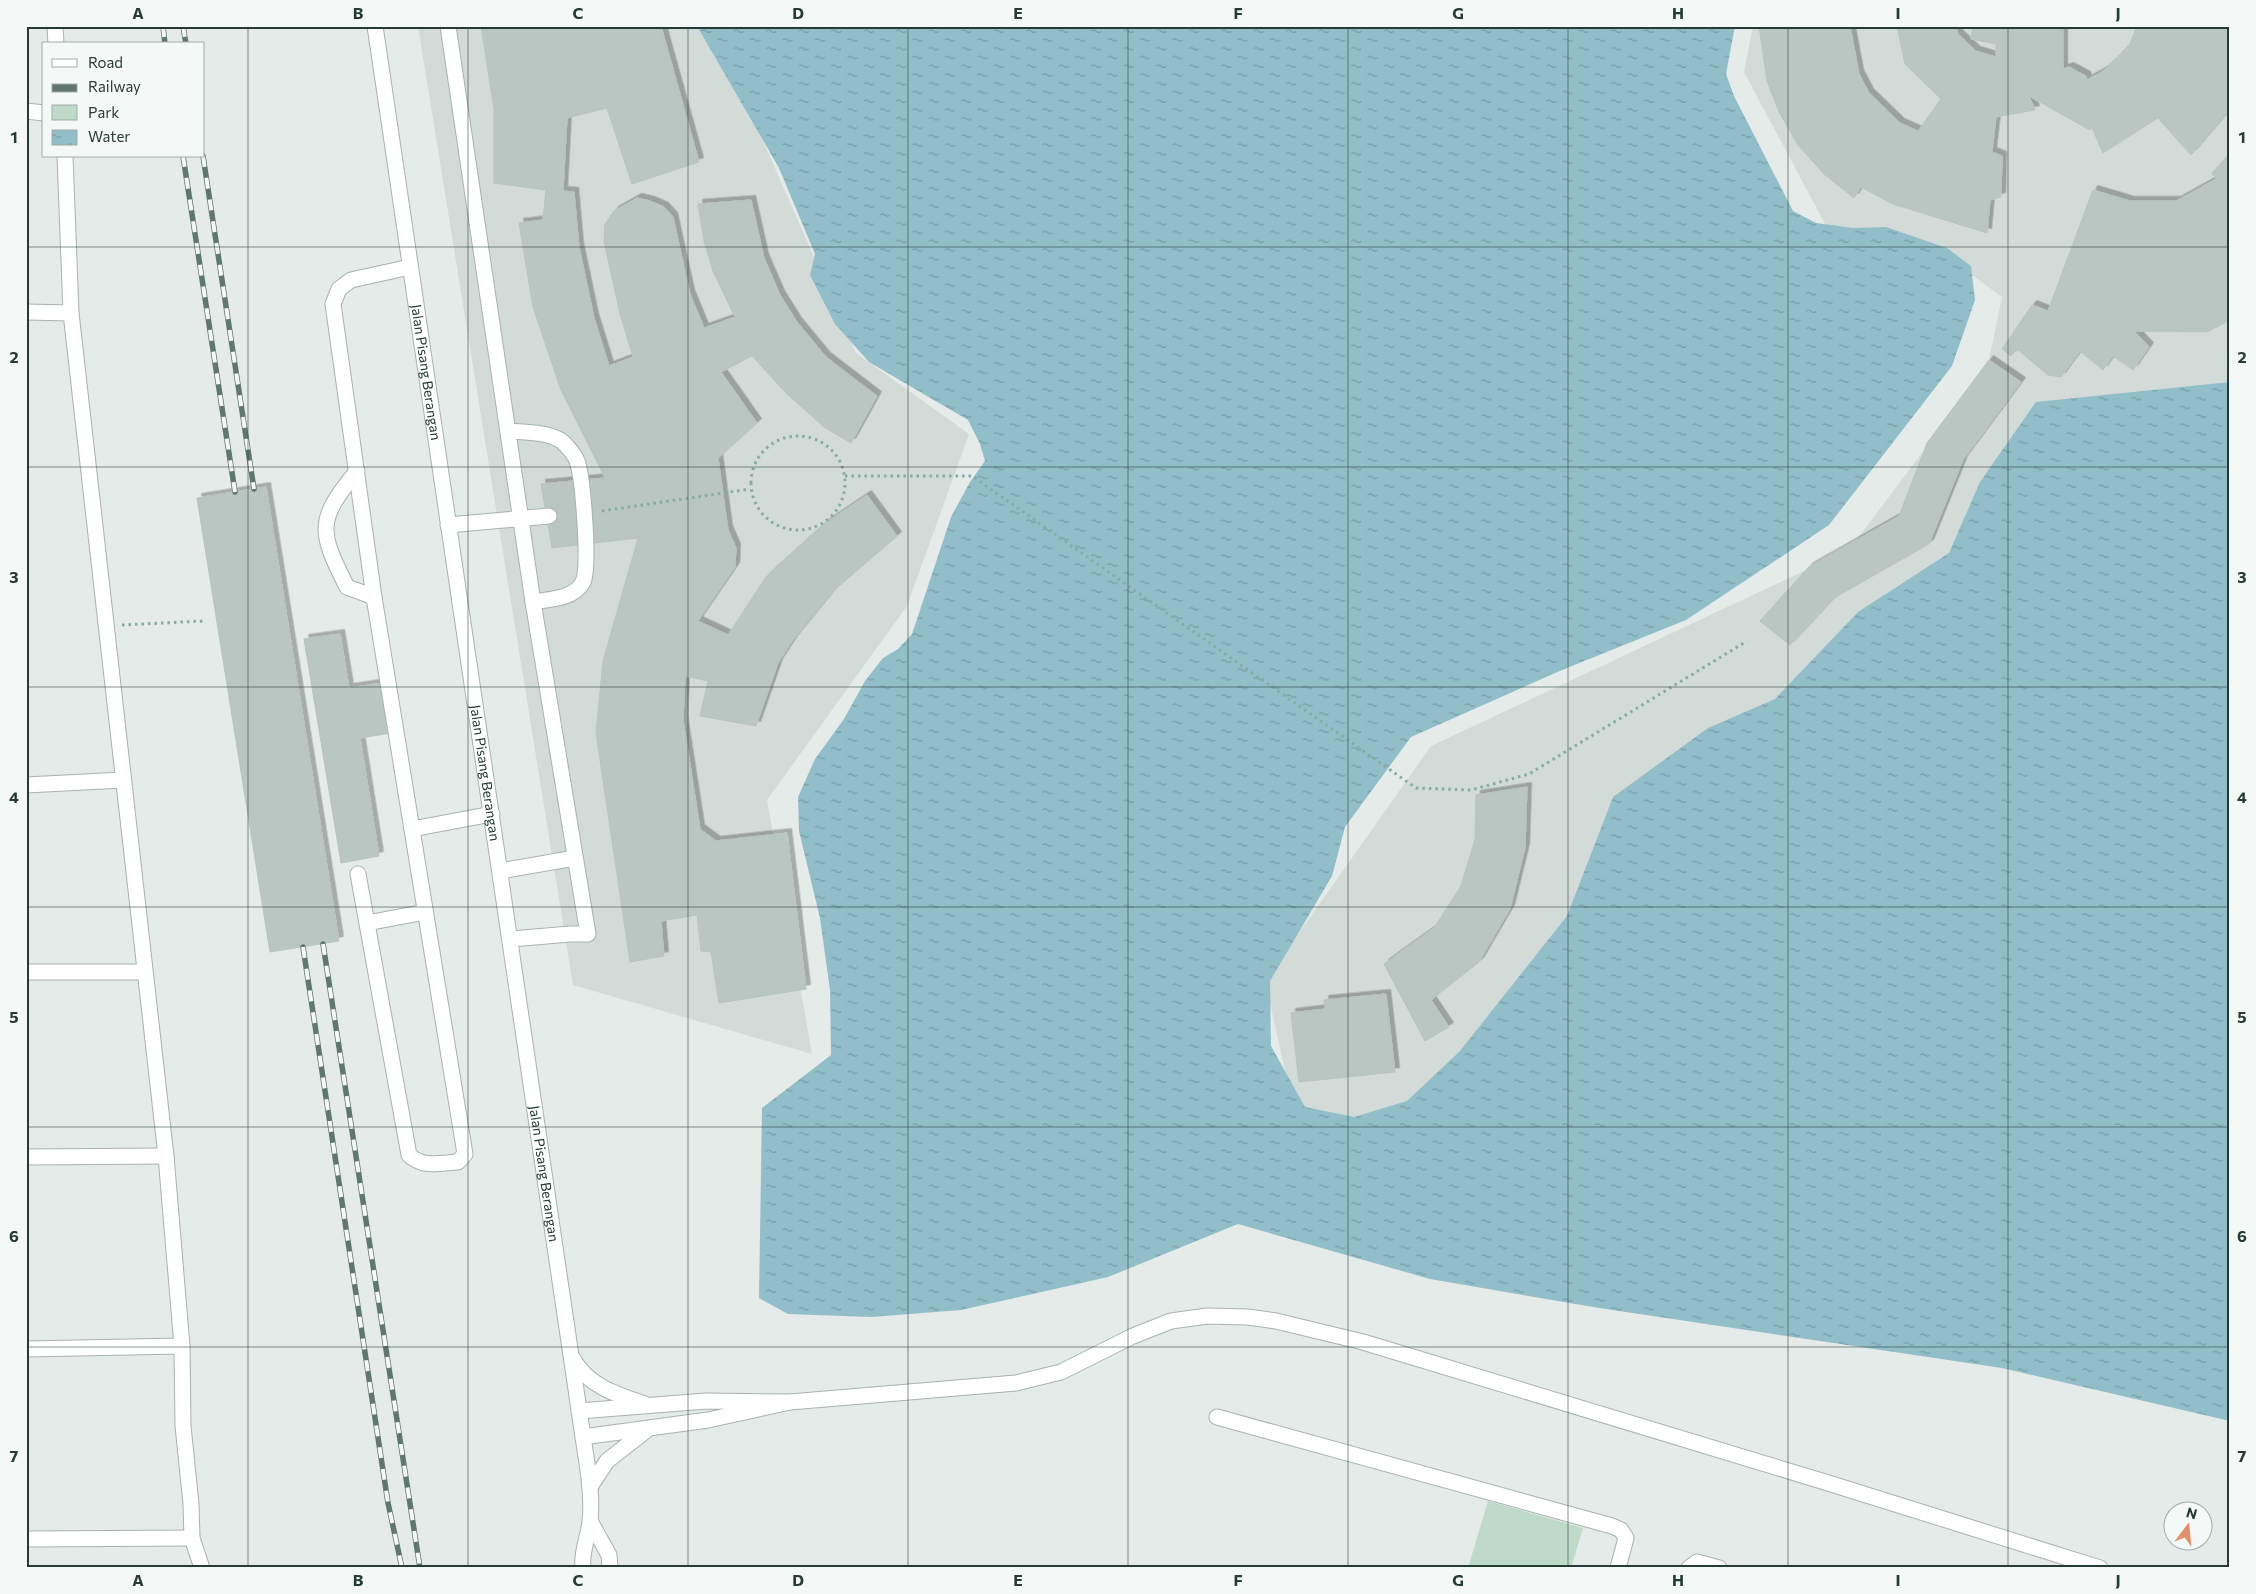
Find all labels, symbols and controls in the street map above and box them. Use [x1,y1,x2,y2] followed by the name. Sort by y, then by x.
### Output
[132,3,144,22] text: A
[353,3,364,22] text: B
[573,3,584,22] text: C
[792,3,804,22] text: D
[1013,3,1023,22] text: E
[1233,3,1243,22] text: F
[1452,3,1464,22] text: G
[1672,3,1684,22] text: H
[1895,3,1901,22] text: I
[2115,3,2121,22] text: J
[42,42,205,158] legend
[88,53,123,71] text: Road
[88,77,141,95] text: Railway
[88,103,119,121] text: Park
[10,127,18,146] text: 1
[88,127,130,145] text: Water
[2238,127,2246,146] text: 1
[408,303,445,441] street label: Jalan Pisang Berangan
[9,347,19,366] text: 2
[2237,347,2247,366] text: 2
[9,567,19,586] text: 3
[2237,567,2247,586] text: 3
[467,704,504,842] street label: Jalan Pisang Berangan
[9,787,19,806] text: 4
[2237,787,2247,806] text: 4
[9,1007,19,1026] text: 5
[2237,1007,2247,1026] text: 5
[526,1104,563,1243] street label: Jalan Pisang Berangan
[9,1226,19,1245] text: 6
[2237,1226,2247,1245] text: 6
[10,1446,19,1465] text: 7
[2238,1446,2247,1465] text: 7
[2164,1502,2214,1552] north arrow
[2184,1503,2199,1523] text: N
[132,1570,144,1589] text: A
[353,1570,364,1589] text: B
[573,1570,584,1589] text: C
[792,1570,804,1589] text: D
[1013,1570,1023,1589] text: E
[1233,1570,1243,1589] text: F
[1452,1570,1464,1589] text: G
[1672,1570,1684,1589] text: H
[1895,1570,1901,1589] text: I
[2115,1570,2121,1589] text: J

